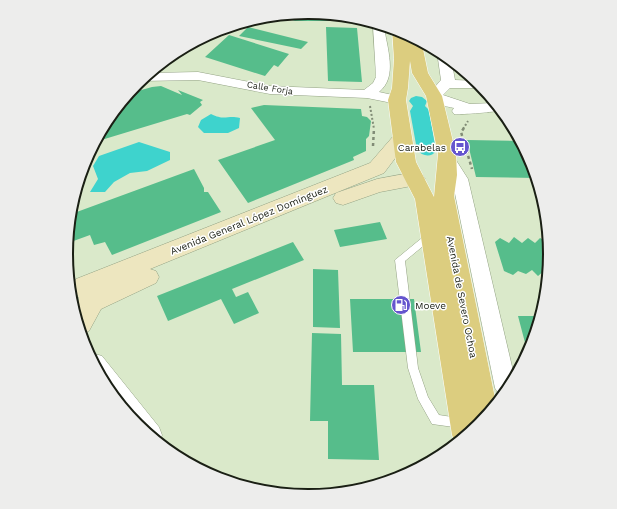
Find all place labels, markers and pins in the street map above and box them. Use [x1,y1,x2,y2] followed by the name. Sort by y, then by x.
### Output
[449,136,471,158] bus stop icon: Carabelas
[398,142,446,153] place label: Carabelas
[390,294,412,316] fuel station icon: Moeve
[415,300,446,311] place label: Moeve

